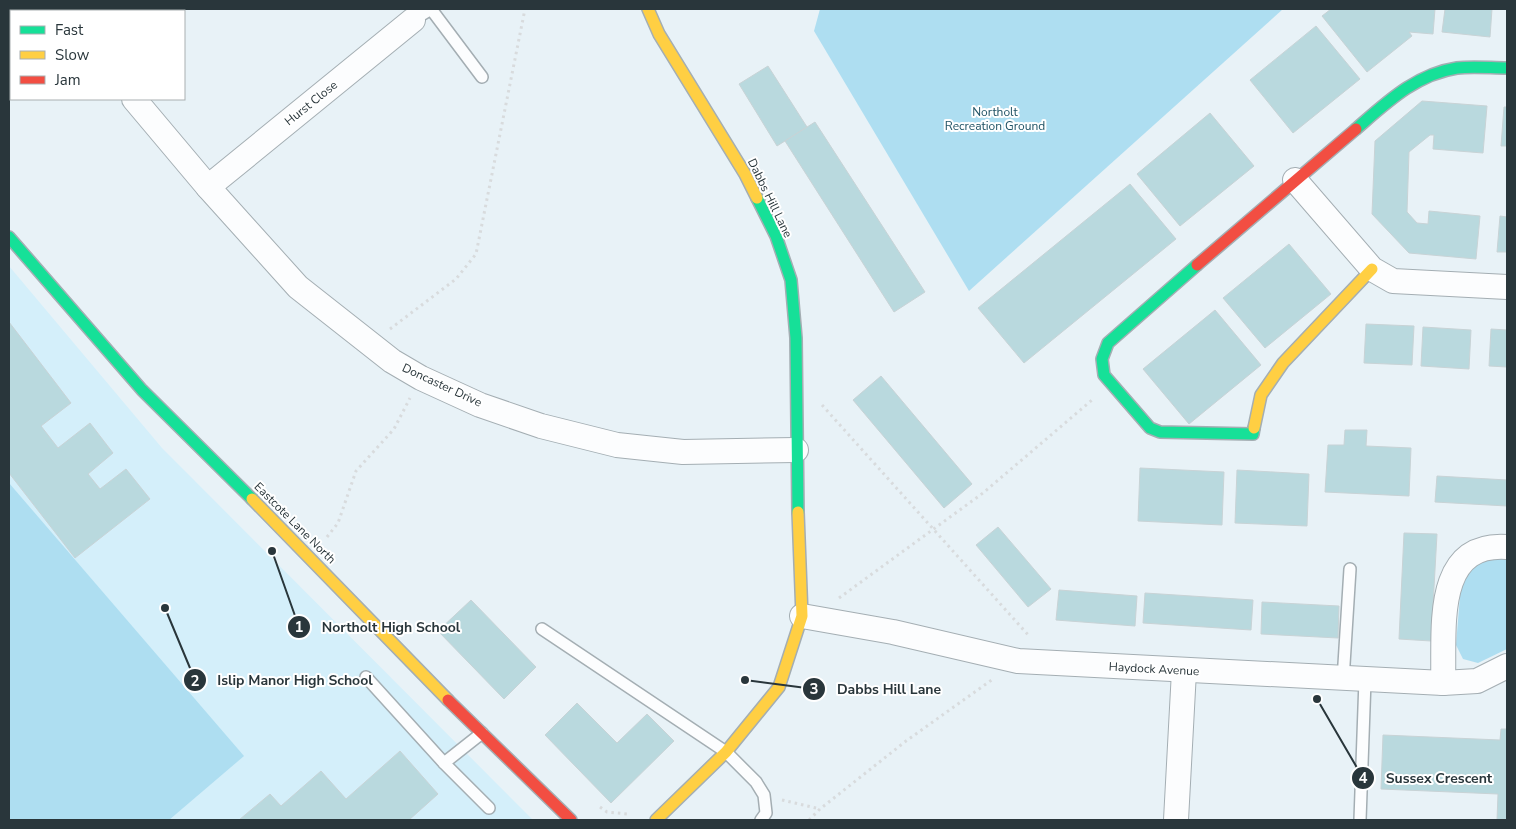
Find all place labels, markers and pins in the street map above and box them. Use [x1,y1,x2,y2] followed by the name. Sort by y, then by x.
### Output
[287,613,470,642] callout: Northolt High School
[182,666,383,695] callout: Islip Manor High School
[802,674,951,703] callout: Dabbs Hill Lane
[1350,763,1502,792] callout: Sussex Crescent

